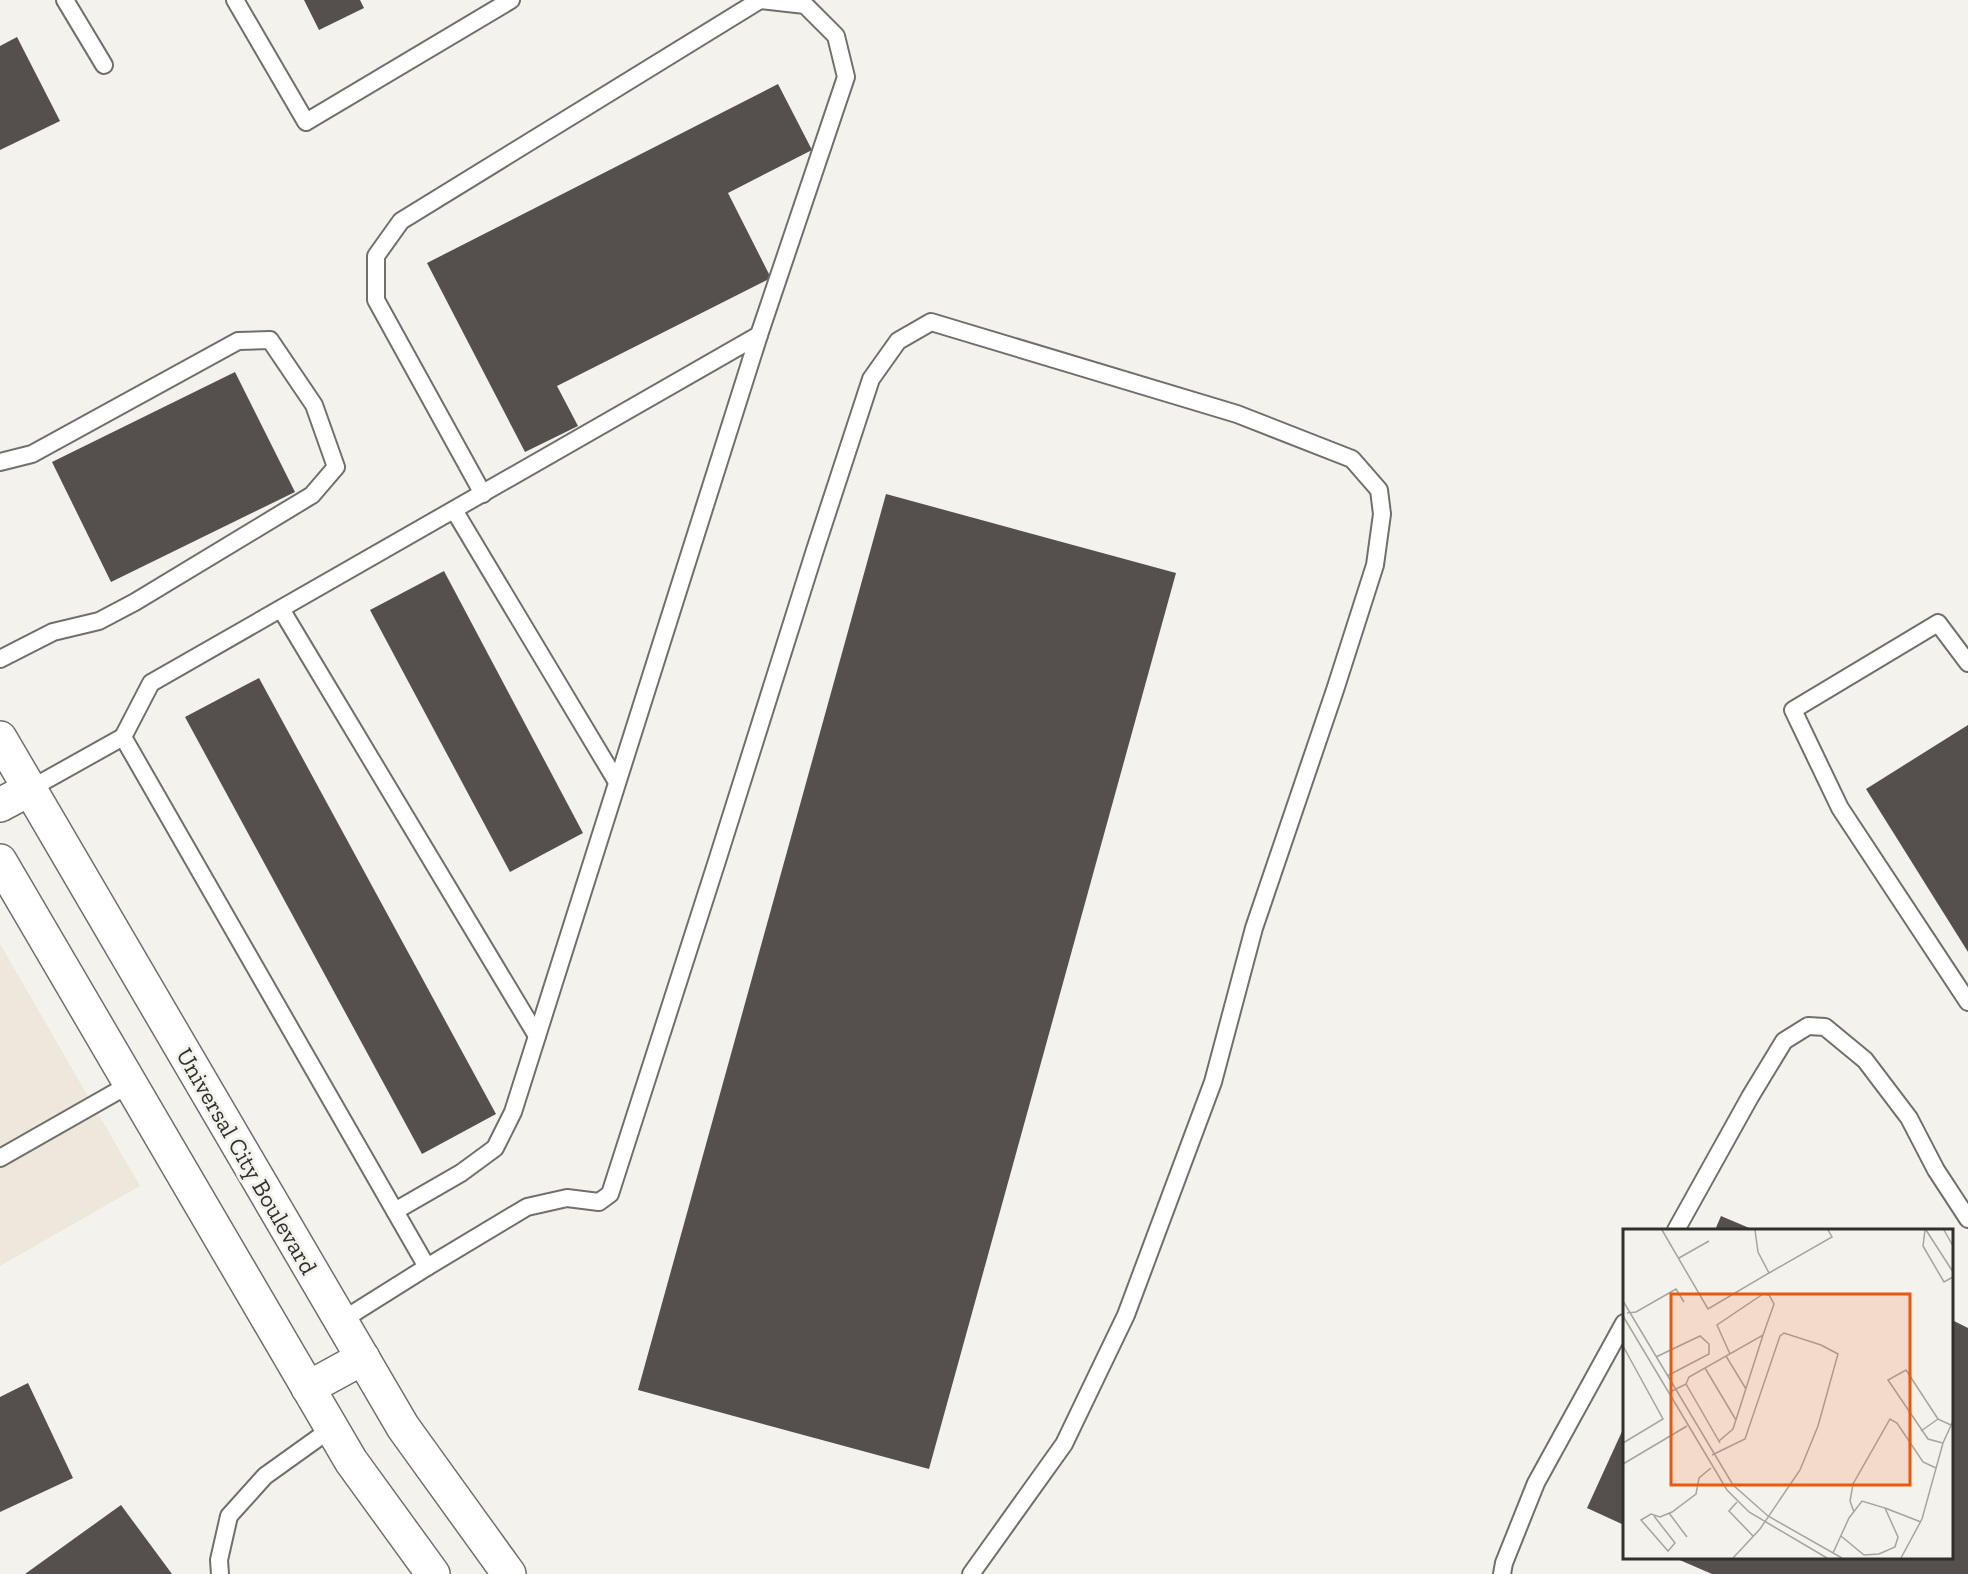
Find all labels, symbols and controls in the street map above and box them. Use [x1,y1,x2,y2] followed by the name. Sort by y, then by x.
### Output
[170,1043,324,1279] street label: Universal City Boulevard
[1623,1229,1953,1559] inset map

